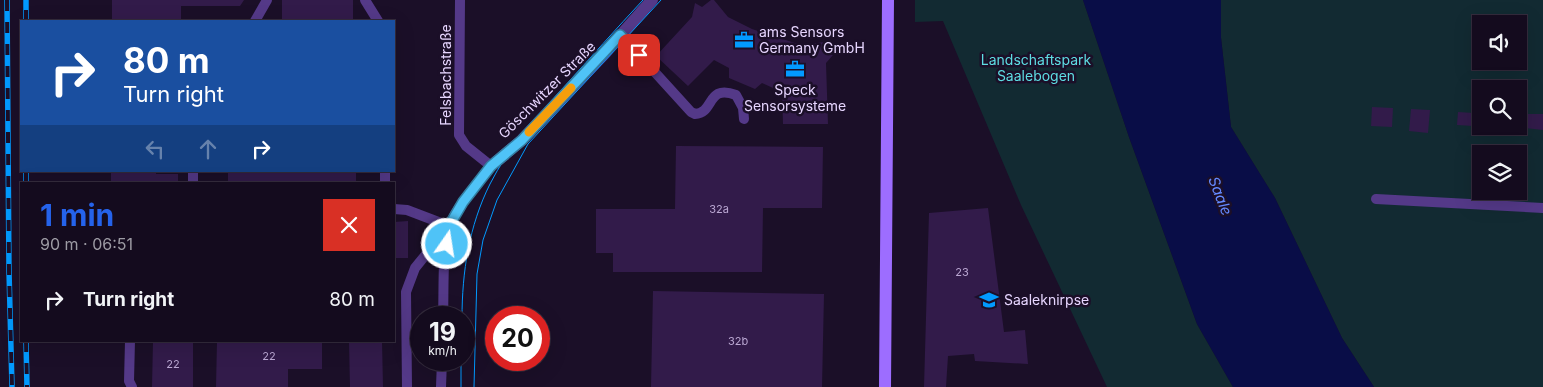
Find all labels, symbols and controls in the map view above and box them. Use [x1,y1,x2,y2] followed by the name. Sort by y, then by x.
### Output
[1472,15,1527,200] map controls
[1472,15,1527,70] button: sound
[759,23,865,56] place label: ams Sensors Germany GmbH
[437,24,454,126] street label: Felsbachstraße
[733,29,755,51] office icon: ams Sensors Germany GmbH
[618,34,660,76] pin
[495,38,599,142] street label: Göschwitzer Straße
[123,39,210,81] text: 80 m
[40,40,105,105] icon: right
[625,41,653,69] icon: arrive
[981,51,1092,84] park label: Landschaftspark Saalebogen
[784,58,806,80] office icon: Speck Sensorsysteme
[1472,80,1527,135] button: search
[123,81,224,107] text: Turn right
[744,81,846,114] place label: Speck Sensorsysteme
[141,135,169,163] icon: left
[194,135,222,163] icon: ahead
[247,135,275,163] icon: right
[1472,145,1527,200] button: layers
[1204,174,1237,218] water label: Saale
[40,197,114,233] text: 1 min
[323,199,375,251] button: close
[709,202,729,216] house number: 32a
[420,217,472,269] position arrow
[40,234,133,254] text: 90 m · 06:51
[955,265,969,279] house number: 23
[40,286,68,314] icon: right
[83,288,174,311] text: Turn right
[329,288,375,311] text: 80 m
[978,289,1000,311] school or university icon: Saaleknirpse
[1004,291,1089,308] place label: Saaleknirpse
[485,306,550,371] speed limit sign: 20
[429,317,456,347] text: 19
[728,334,748,348] house number: 32b
[428,343,457,358] text: km/h
[262,349,276,363] house number: 22
[166,357,180,371] house number: 22

